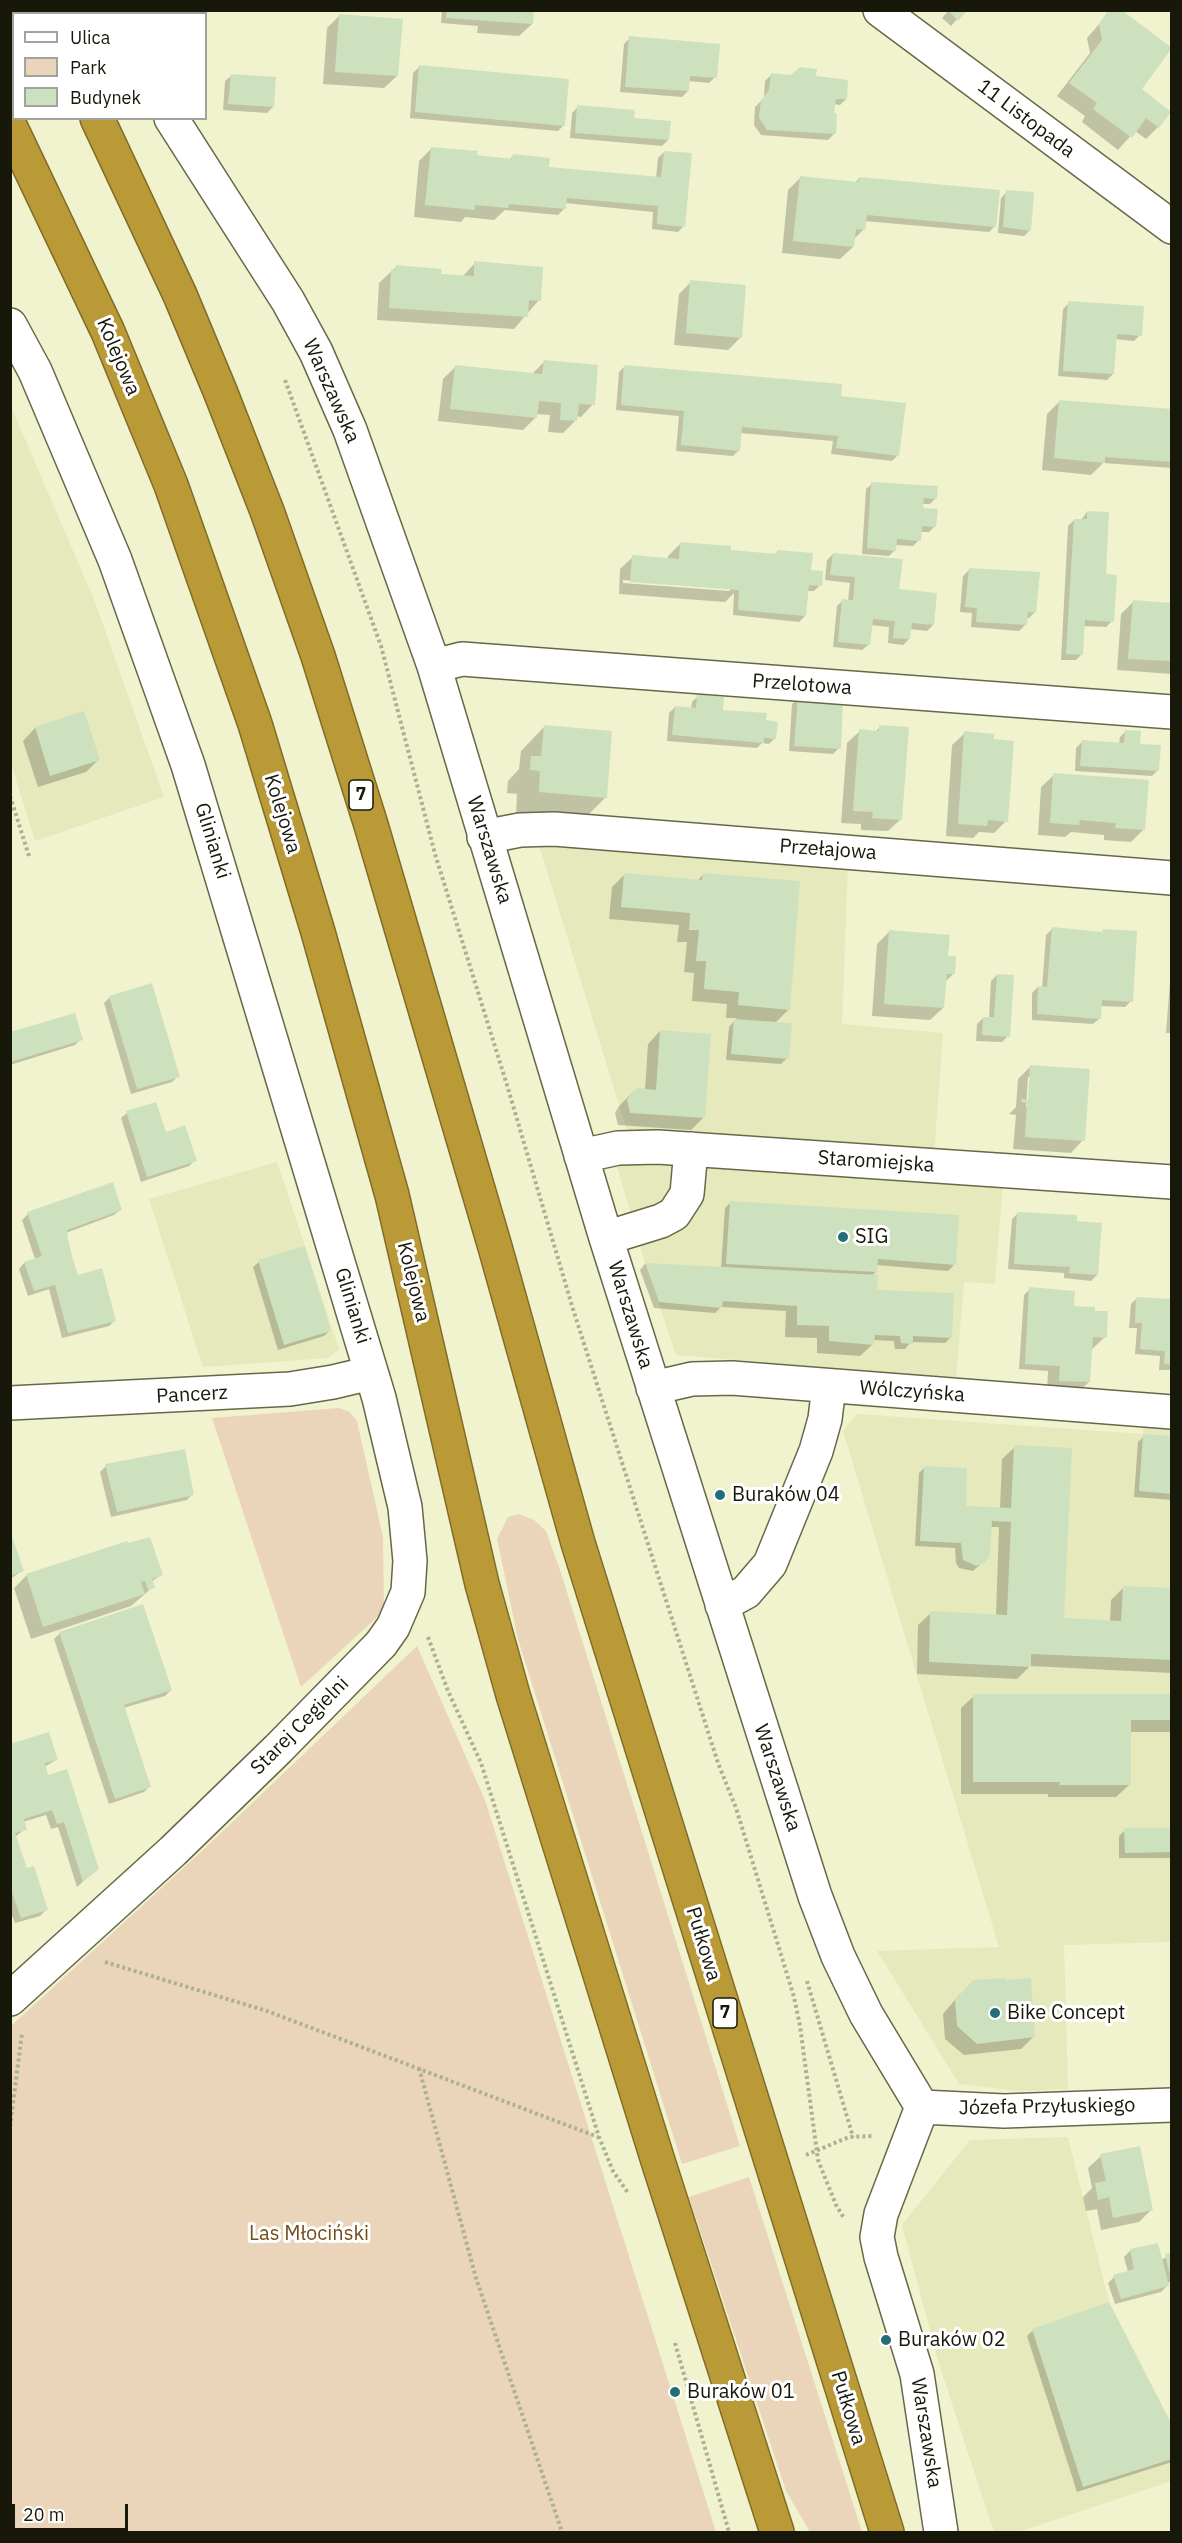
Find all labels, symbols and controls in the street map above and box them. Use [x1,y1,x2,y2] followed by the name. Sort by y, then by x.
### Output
[12,12,207,120] legend
[70,26,110,49] text: Ulica
[70,56,106,79] text: Park
[972,74,1080,164] street label: 11 Listopada
[70,86,141,109] text: Budynek
[91,315,145,399] street label: Kolejowa
[297,335,365,447] street label: Warszawska
[751,670,853,700] street label: Przelotowa
[259,771,305,857] street label: Kolejowa
[349,780,373,810] road number: 7
[461,793,517,907] street label: Warszawska
[189,800,235,882] street label: Glinianki
[779,835,877,865] street label: Przełajowa
[817,1146,935,1178] street label: Staromiejska
[855,1225,889,1249] place label: SIG
[836,1230,850,1244] marker: SIG
[391,1239,435,1325] street label: Kolejowa
[602,1258,658,1372] street label: Warszawska
[329,1265,375,1347] street label: Glinianki
[858,1376,966,1408] street label: Wólczyńska
[156,1381,228,1409] street label: Pancerz
[732,1483,840,1507] place label: Buraków 04
[713,1488,727,1502] marker: Buraków 04
[246,1672,354,1780] street label: Starej Cegielni
[748,1721,806,1835] street label: Warszawska
[680,1904,726,1984] street label: Pułkowa
[713,1998,737,2028] road number: 7
[1007,2001,1125,2025] place label: Bike Concept
[988,2006,1002,2020] marker: Bike Concept
[959,2093,1135,2121] street label: Józefa Przyłuskiego
[249,2222,369,2246] park label: Las Młociński
[898,2328,1006,2352] place label: Buraków 02
[879,2333,893,2347] marker: Buraków 02
[825,2368,871,2448] street label: Pułkowa
[905,2376,947,2490] street label: Warszawska
[687,2380,795,2404] place label: Buraków 01
[668,2385,682,2399] marker: Buraków 01
[15,2492,130,2530] scale bar
[23,2503,65,2526] text: 20 m

